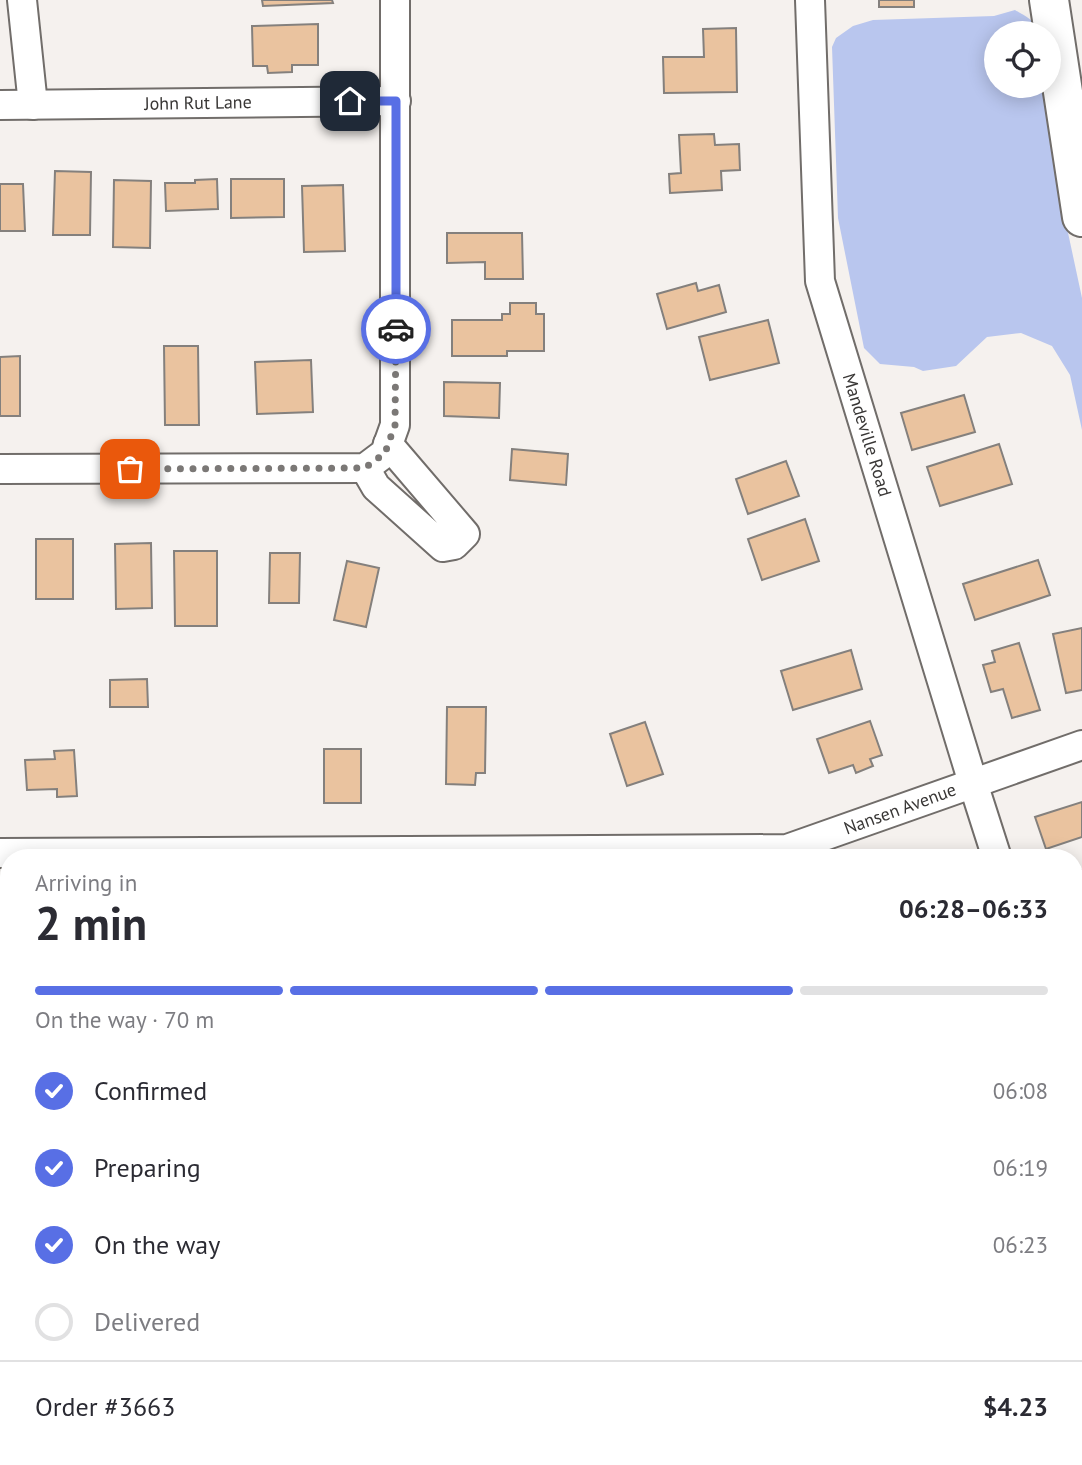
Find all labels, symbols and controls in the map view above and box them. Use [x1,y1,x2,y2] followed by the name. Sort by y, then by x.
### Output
[984,21,1061,98] map controls
[984,21,1061,98] button: locate
[320,71,380,131] pin
[331,82,369,120] icon: home
[143,90,252,115] street label: John Rut Lane
[361,294,431,364] courier
[377,310,415,348] icon: car
[838,371,897,499] street label: Mandeville Road
[100,439,160,499] pin
[111,450,149,488] icon: bag
[840,778,959,839] street label: Nansen Avenue
[35,868,137,897] text: Arriving in
[899,892,1048,925] text: 06:28–06:33
[35,893,147,953] text: 2 min
[35,1005,214,1034] text: On the way · 70 m
[35,1072,73,1110] icon: check
[94,1074,207,1107] text: Confirmed
[993,1076,1048,1105] text: 06:08
[35,1149,73,1187] icon: check
[94,1151,201,1184] text: Preparing
[993,1153,1048,1182] text: 06:19
[35,1226,73,1264] icon: check
[94,1228,220,1261] text: On the way
[993,1230,1048,1259] text: 06:23
[94,1305,200,1338] text: Delivered
[35,1390,175,1423] text: Order #3663
[983,1390,1048,1423] text: $4.23

